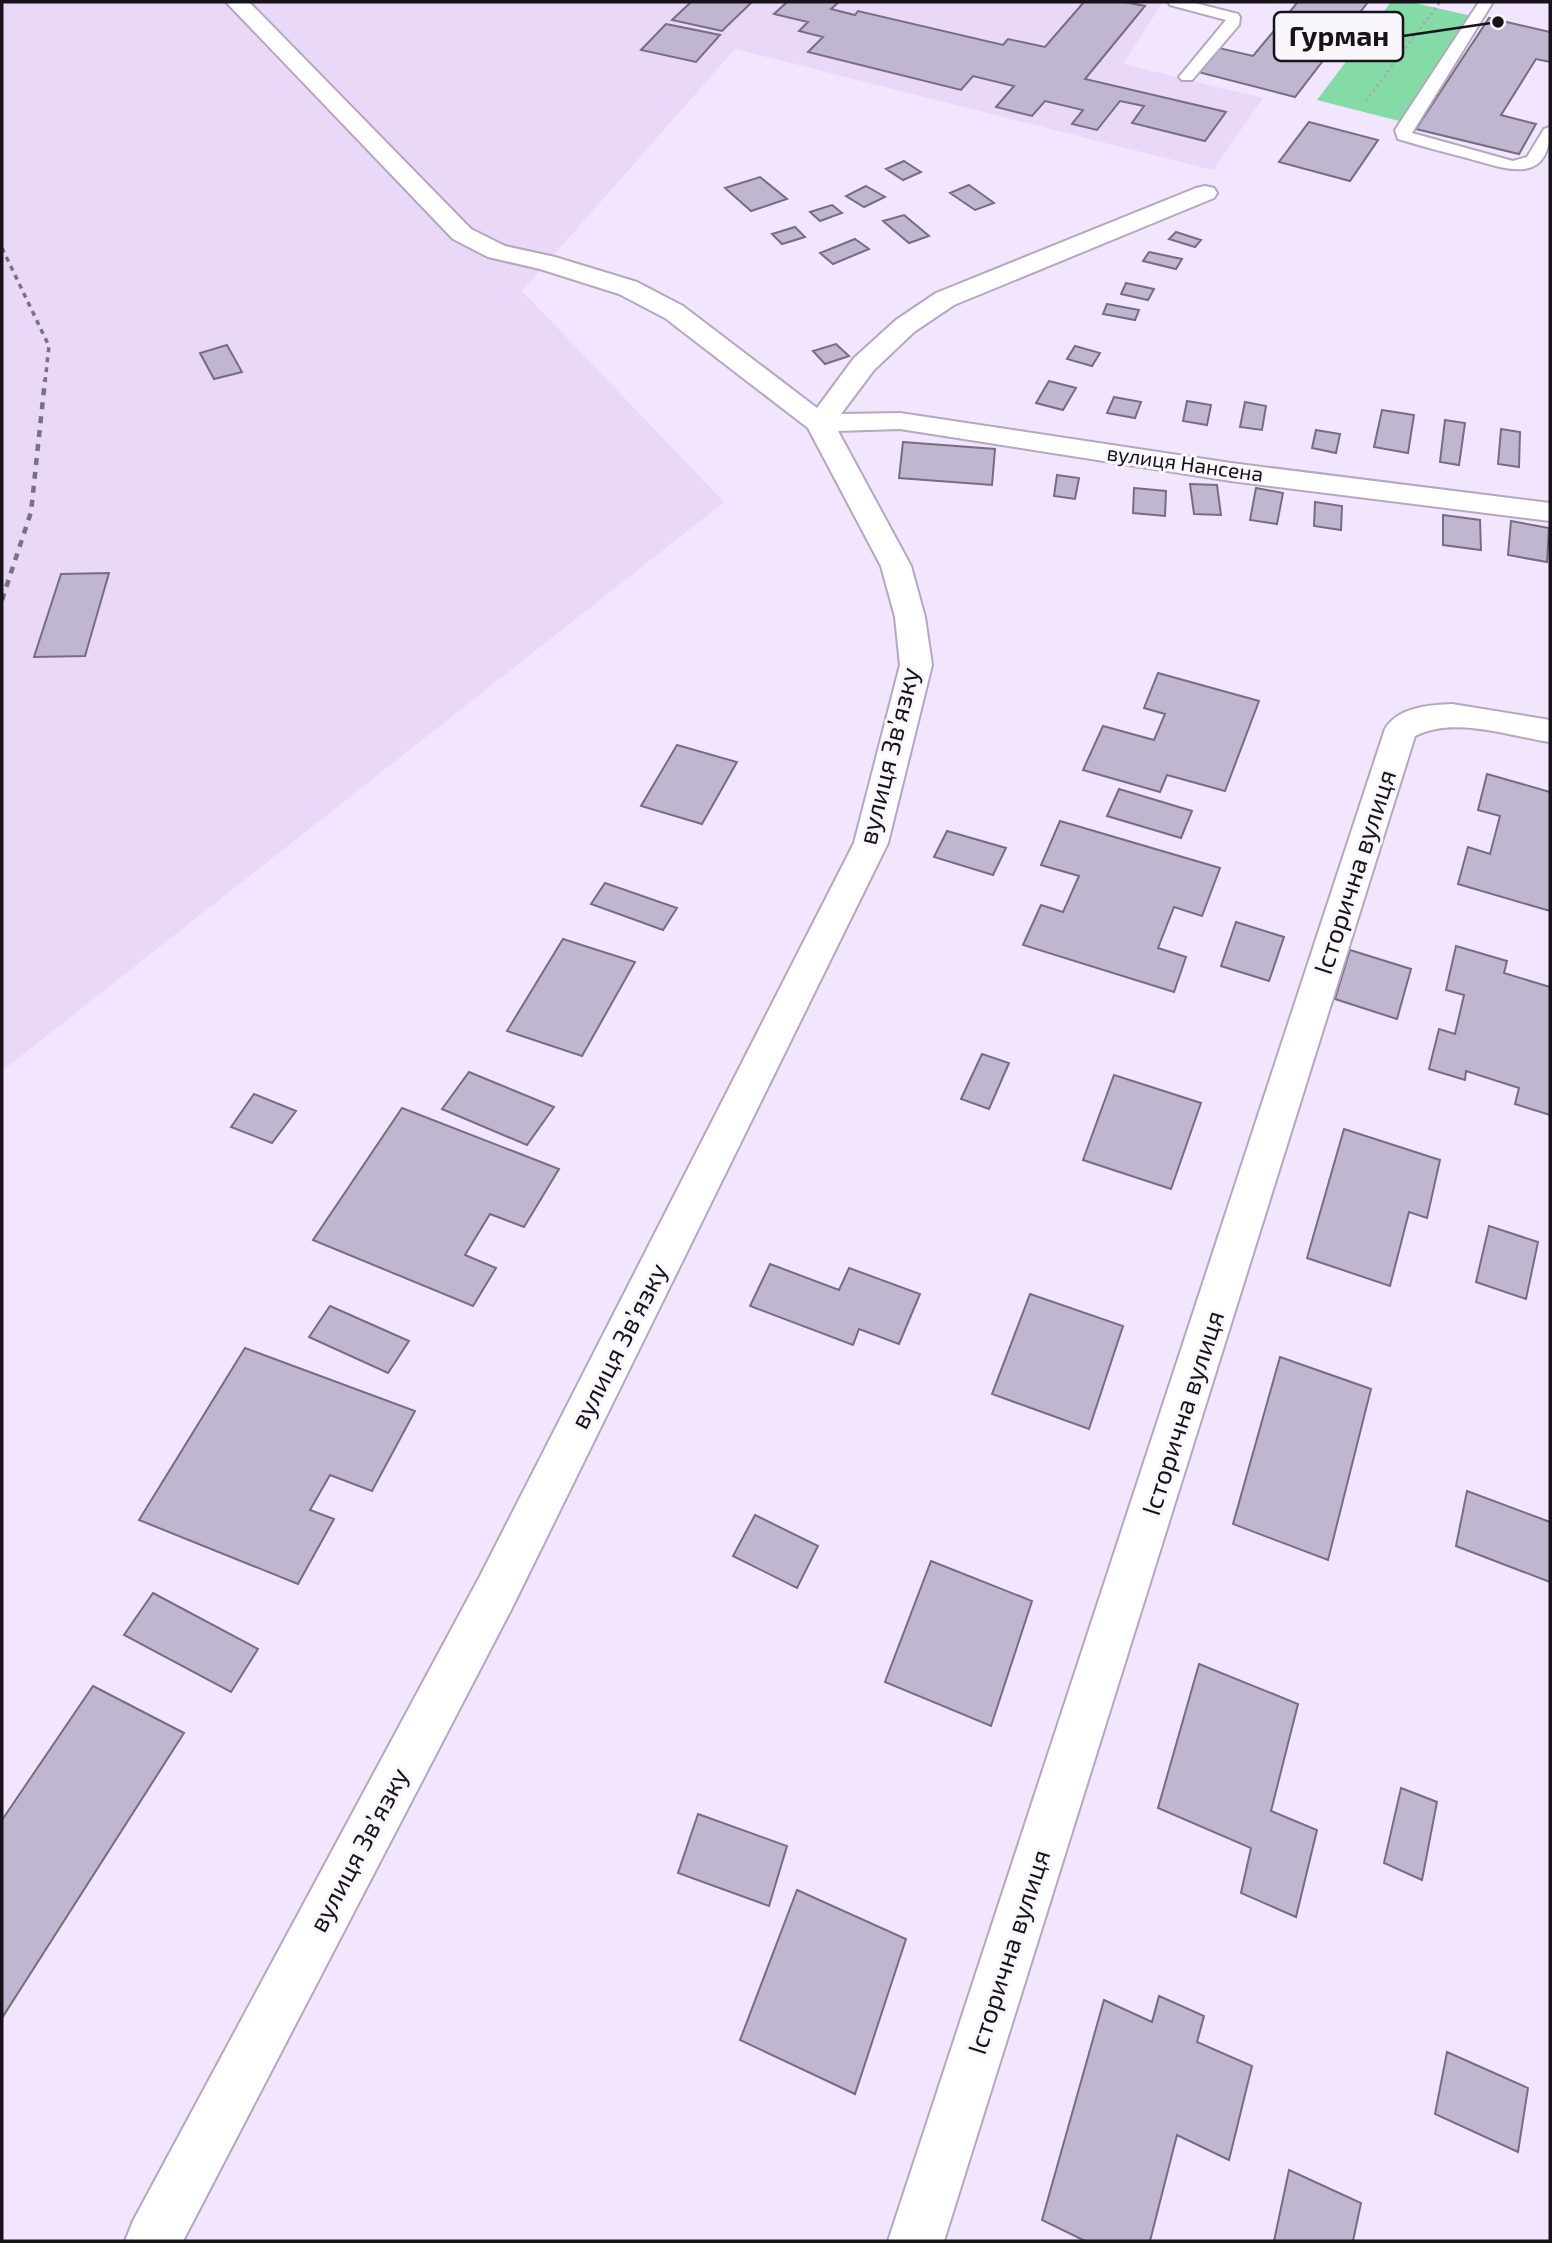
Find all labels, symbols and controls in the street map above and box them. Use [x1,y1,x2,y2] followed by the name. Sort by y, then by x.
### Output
[1274,12,1403,61] callout: Гурман
[1289,18,1389,52] text: Гурман
[1105,439,1265,487] street label: вулиця Нансена
[851,664,926,848] street label: вулиця Звʼязку
[1306,765,1402,978] street label: Історична вулиця
[563,1257,674,1434] street label: вулиця Звʼязку
[1134,1306,1230,1519] street label: Історична вулиця
[301,1762,415,1937] street label: вулиця Звʼязку
[960,1845,1056,2058] street label: Історична вулиця

